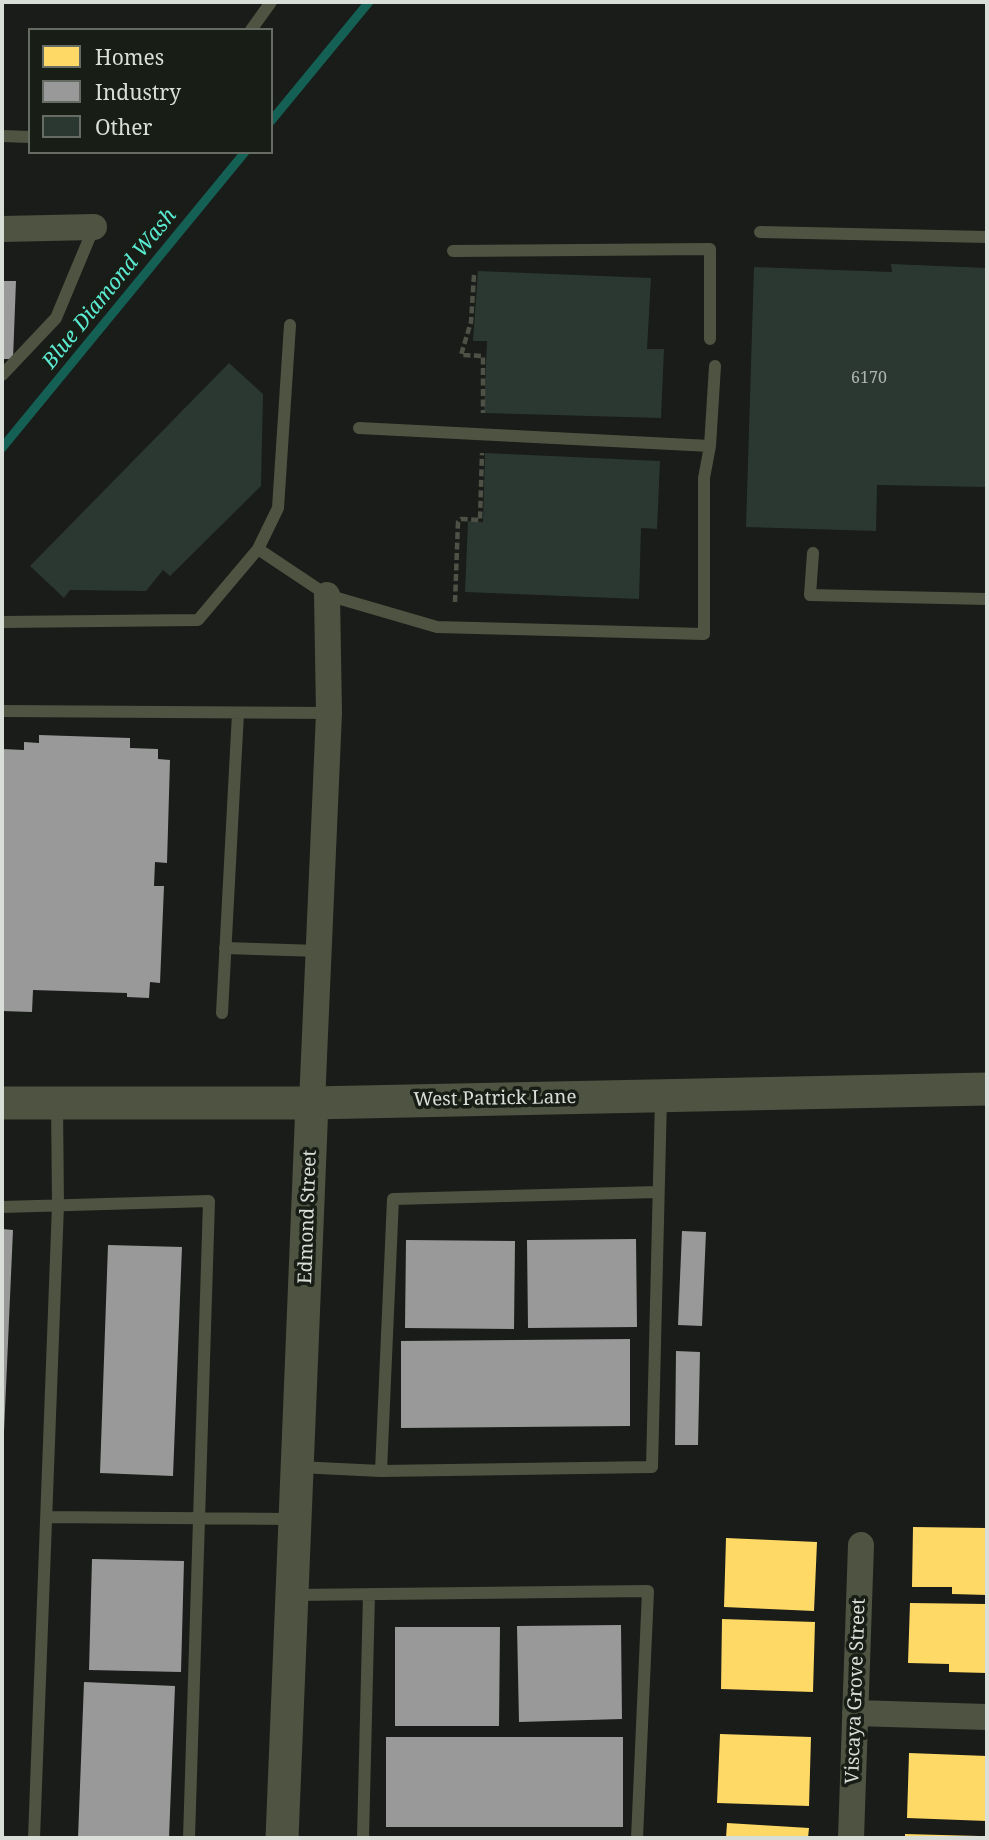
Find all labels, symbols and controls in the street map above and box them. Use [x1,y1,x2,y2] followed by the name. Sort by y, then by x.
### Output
[28,28,273,154] legend
[95,43,164,71] text: Homes
[95,78,181,106] text: Industry
[95,113,152,141] text: Other
[38,204,182,374] water label: Blue Diamond Wash
[851,368,887,388] house number: 6170
[413,1086,577,1112] street label: West Patrick Lane
[294,1150,322,1284] street label: Edmond Street
[841,1598,871,1784] street label: Viscaya Grove Street

